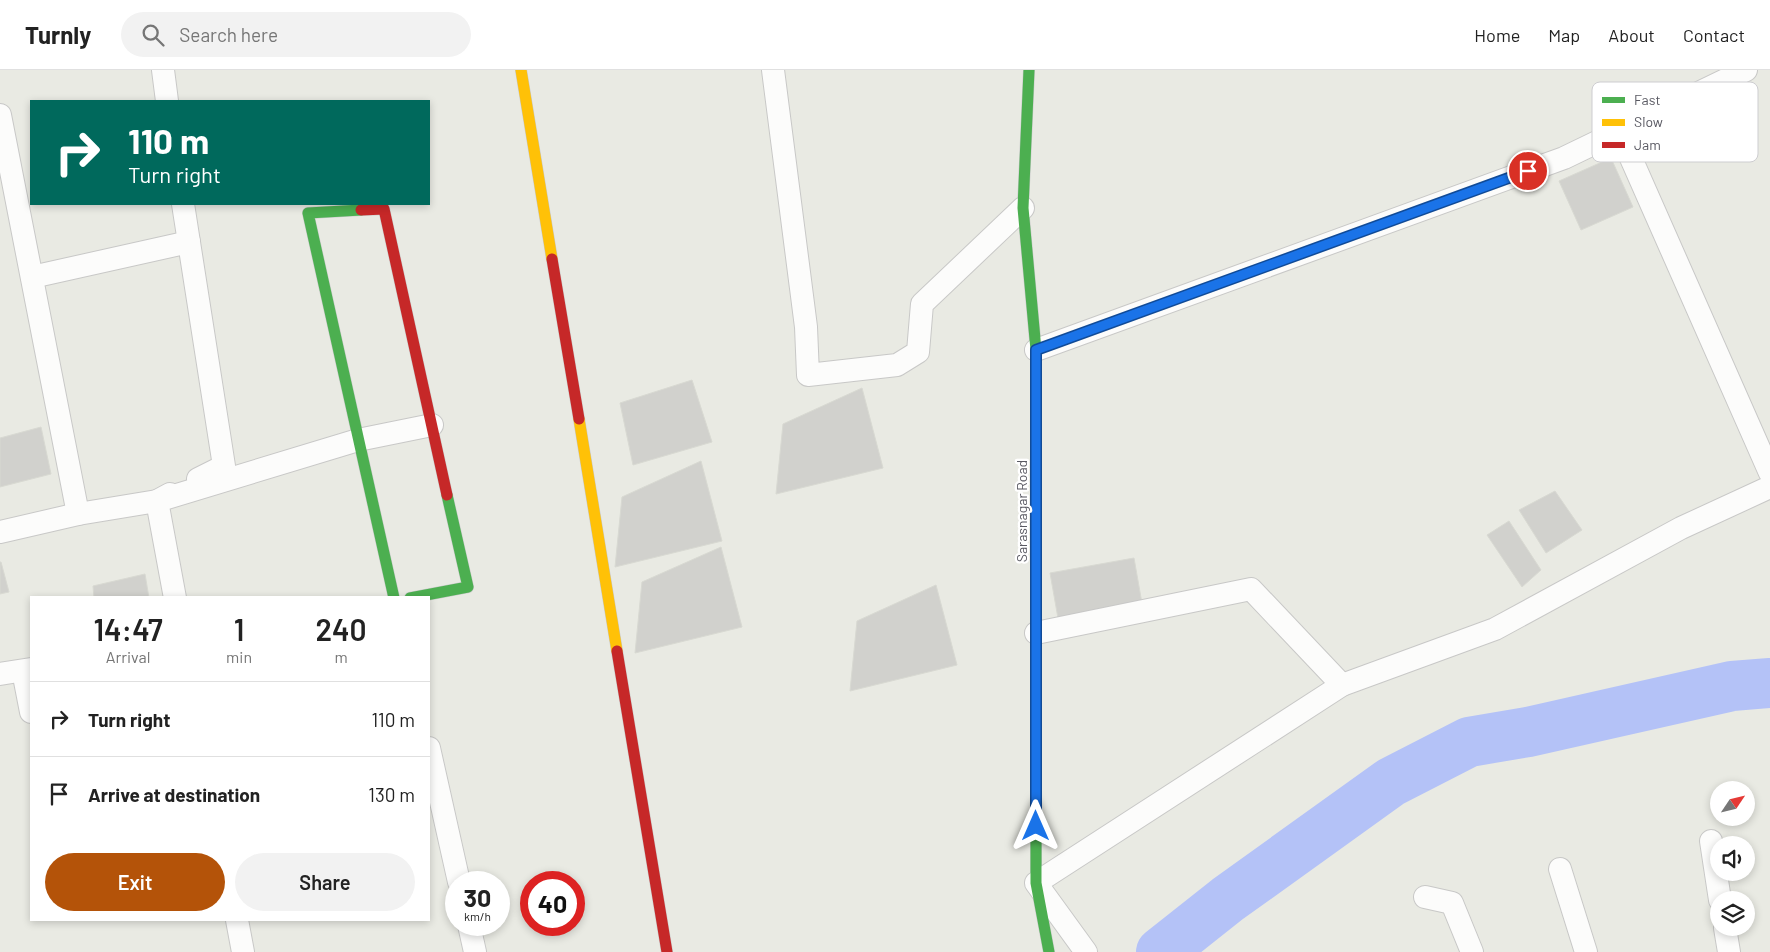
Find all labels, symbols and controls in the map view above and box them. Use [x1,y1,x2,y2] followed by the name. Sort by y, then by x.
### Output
[121,12,471,57] search box
[25,20,91,49] text: Turnly
[139,21,167,49] icon: search
[179,23,278,46] text: Search here
[1474,24,1520,46] text: Home
[1548,24,1580,46] text: Map
[1608,24,1655,46] text: About
[1683,24,1745,46] text: Contact
[1592,82,1758,162] legend
[1634,91,1660,108] text: Fast
[1634,113,1663,130] text: Slow
[128,119,209,161] text: 110 m
[45,120,110,185] icon: right
[1634,136,1661,153] text: Jam
[1507,150,1549,192] pin
[1514,157,1542,185] icon: arrive
[128,161,221,187] text: Turn right
[1013,460,1030,562] street label: Sarasnagar Road
[93,611,163,647] text: 14:47
[234,611,244,647] text: 1
[315,611,367,647] text: 240
[106,647,150,666] text: Arrival
[226,647,252,666] text: min
[334,647,348,666] text: m
[45,705,73,733] icon: right
[88,708,170,731] text: Turn right
[371,708,415,731] text: 110 m
[45,780,73,808] icon: arrive
[1710,781,1755,826] north arrow
[1710,781,1755,936] map controls
[88,783,260,806] text: Arrive at destination
[368,783,415,806] text: 130 m
[1009,799,1061,851] position arrow
[1710,836,1755,881] button: sound
[45,853,225,911] button: Exit
[235,853,415,911] button: Share
[520,871,585,936] speed limit sign: 40
[464,882,491,912] text: 30
[1710,891,1755,936] button: layers
[464,909,491,923] text: km/h

